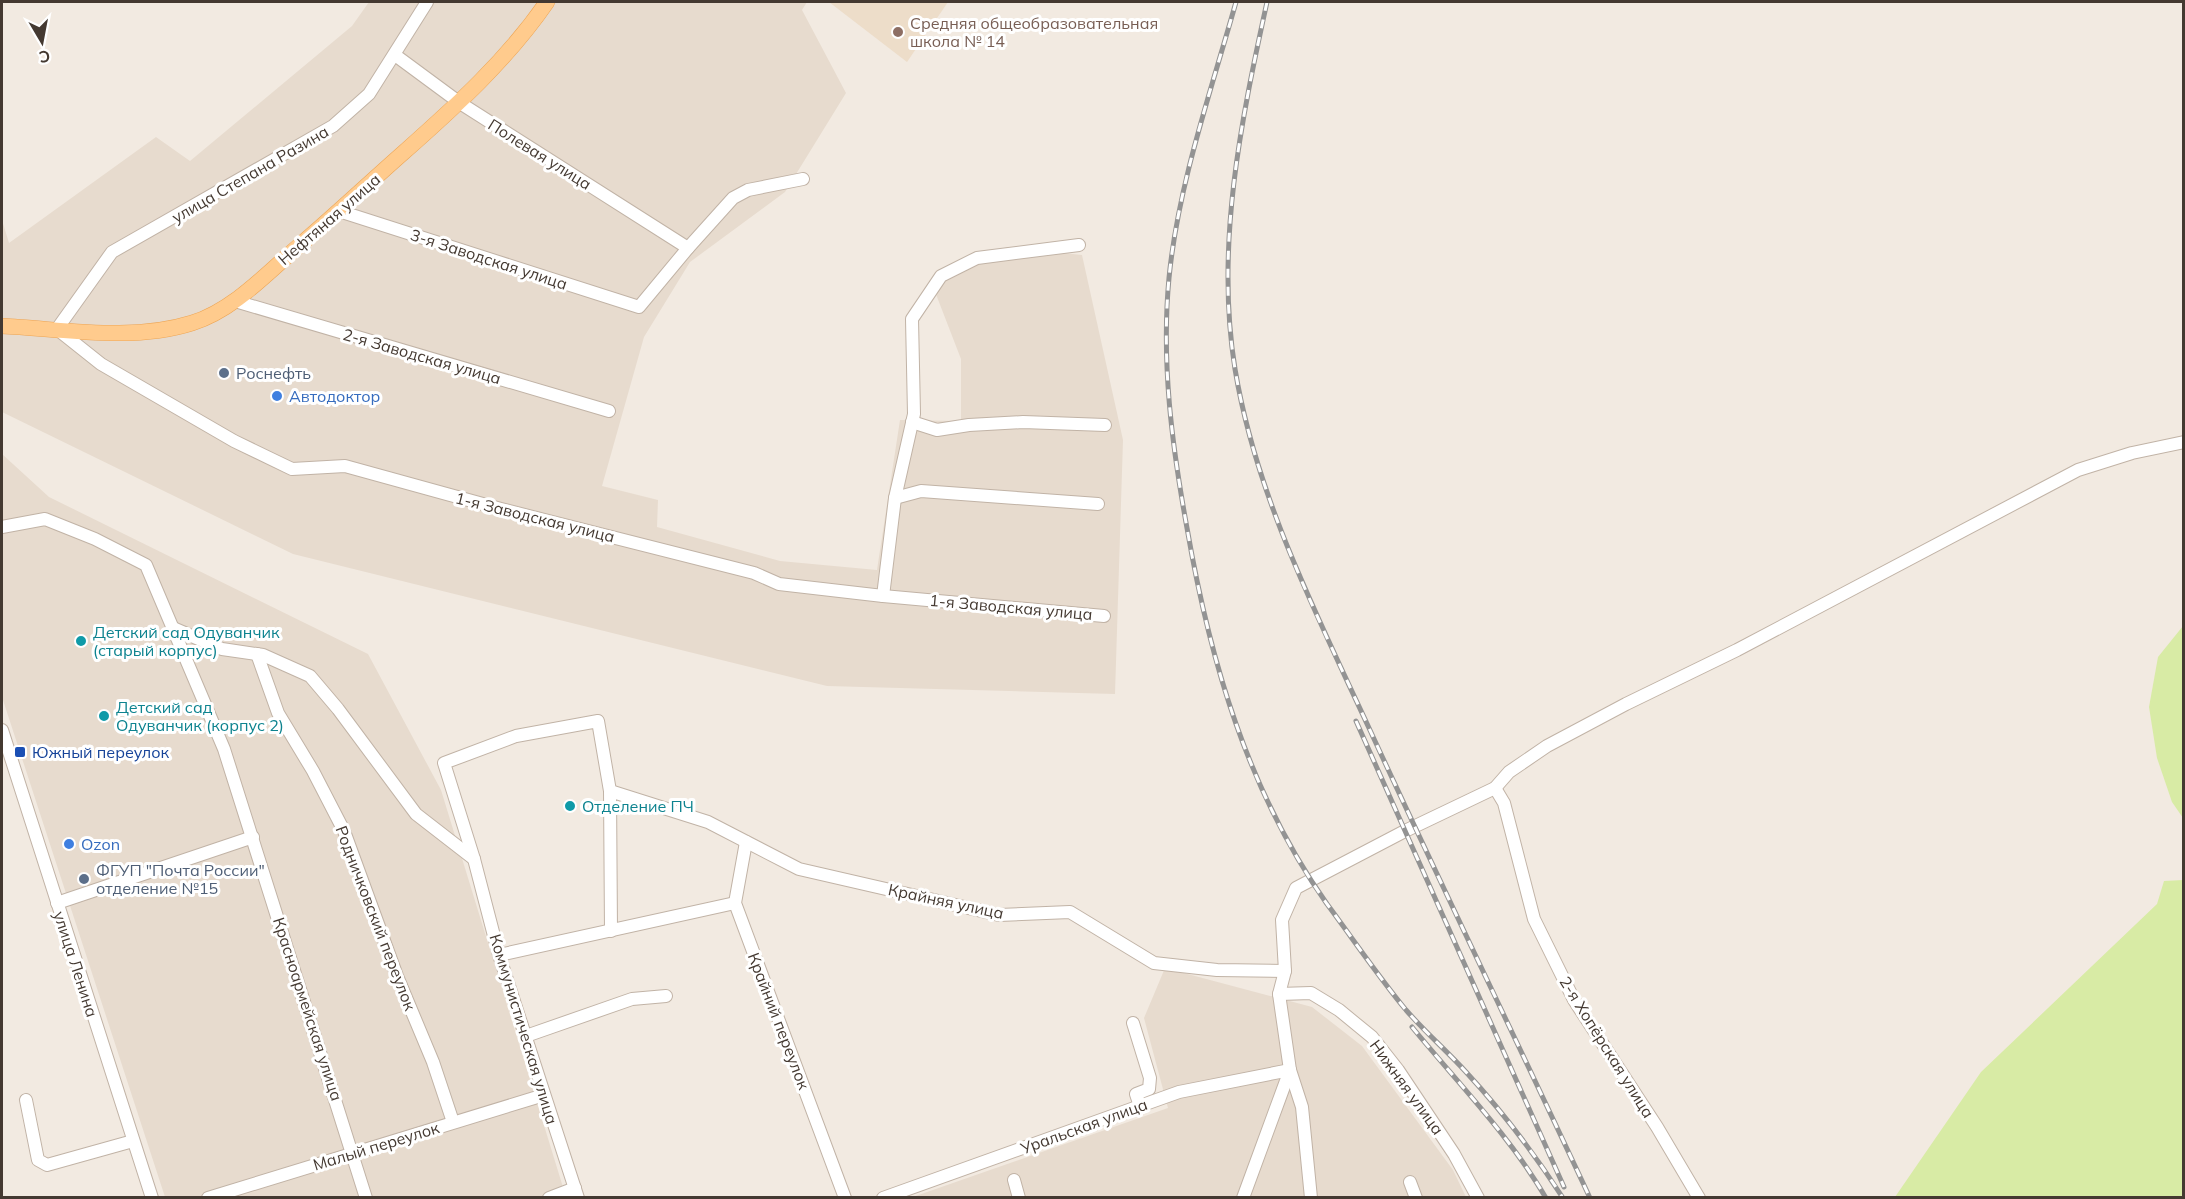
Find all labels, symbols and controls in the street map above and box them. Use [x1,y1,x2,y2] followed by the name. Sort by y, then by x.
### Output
[12,12,72,72] north arrow
[910,13,1158,51] place label: Средняя общеобразовательная школа № 14
[891,25,905,39] marker: Средняя общеобразовательная школа № 14
[37,46,52,68] text: С
[485,114,595,194] street label: Полевая улица
[168,121,332,227] street label: улица Степана Разина
[274,169,384,269] street label: Нефтяная улица
[408,224,570,294] street label: 3-я Заводская улица
[341,324,503,388] street label: 2-я Заводская улица
[236,363,311,383] place label: Роснефть
[217,366,231,380] marker: Роснефть
[289,386,380,406] place label: Автодоктор
[270,389,284,403] marker: Автодоктор
[453,488,617,546] street label: 1-я Заводская улица
[929,590,1093,624] street label: 1-я Заводская улица
[93,622,280,660] place label: Детский сад Одуванчик (старый корпус)
[74,634,88,648] marker: Детский сад Одуванчик (старый корпус)
[116,697,284,735] place label: Детский сад Одуванчик (корпус 2)
[97,709,111,723] marker: Детский сад Одуванчик (корпус 2)
[32,742,170,762] place label: Южный переулок
[13,745,27,759] marker: Южный переулок
[582,796,694,816] place label: Отделение ПЧ
[563,799,577,813] marker: Отделение ПЧ
[331,823,421,1014] street label: Родничковский переулок
[81,834,120,854] place label: Ozon
[62,837,76,851] marker: Ozon
[96,860,265,898] place label: ФГУП "Почта России" отделение №15
[77,872,91,886] marker: ФГУП "Почта России" отделение №15
[886,879,1006,923] street label: Крайняя улица
[49,908,103,1020] street label: улица Ленина
[269,915,347,1103] street label: Красноармейская улица
[486,932,562,1126] street label: Коммунистическая улица
[744,950,814,1092] street label: Крайний переулок
[1555,972,1659,1122] street label: 2-я Хопёрская улица
[1366,1036,1448,1138] street label: Нижняя улица
[1017,1094,1150,1159] street label: Уральская улица
[311,1117,442,1175] street label: Малый переулок

